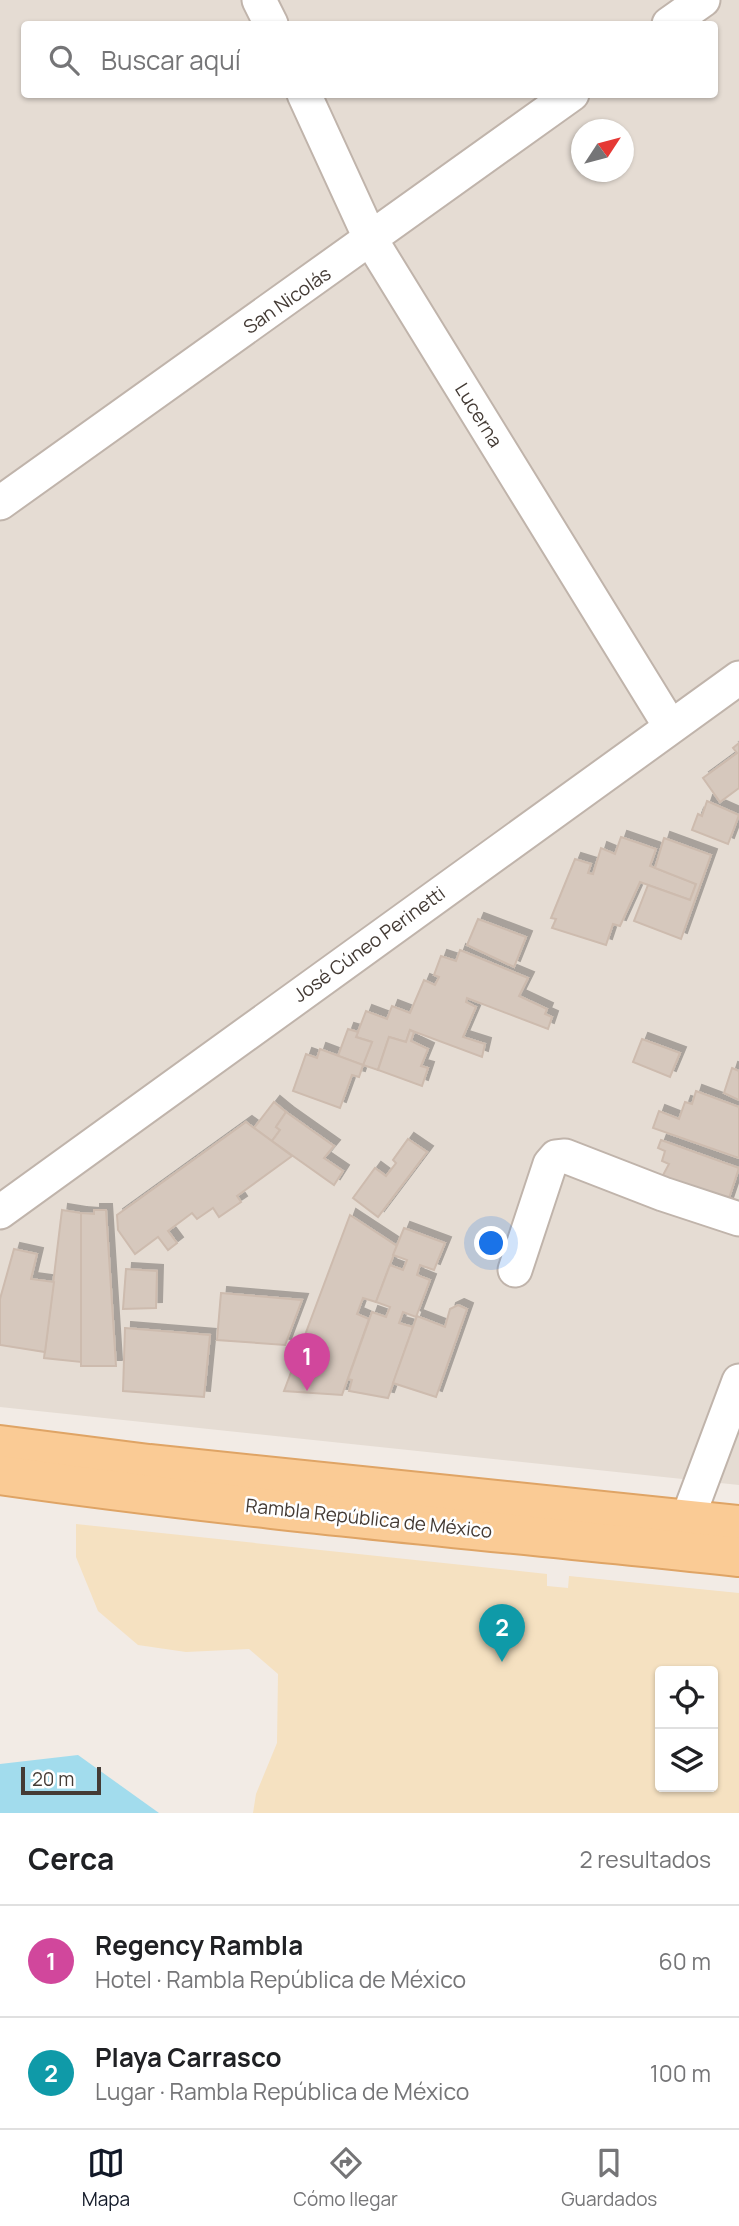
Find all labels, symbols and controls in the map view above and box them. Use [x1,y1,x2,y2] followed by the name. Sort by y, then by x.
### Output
[21,21,718,98] search box
[45,41,83,79] icon: search
[101,42,241,78] text: Buscar aquí
[571,119,634,182] north arrow
[238,260,336,340] street label: San Nicolás
[449,378,509,452] street label: Lucerna
[288,880,450,1008] street label: José Cúneo Perinetti
[474,1226,508,1260] your location
[284,1333,330,1391] pin: 1
[244,1492,494,1544] street label: Rambla República de México
[479,1604,525,1662] pin: 2
[655,1666,718,1792] map controls
[655,1666,718,1729] button: locate
[655,1729,718,1792] button: layers
[21,1764,102,1796] scale bar
[32,1766,74,1792] text: 20 m
[28,1838,114,1879] text: Cerca
[579,1843,711,1875] text: 2 resultados
[95,1927,303,1963] text: Regency Rambla
[46,1945,56,1977] text: 1
[659,1945,711,1977] text: 60 m
[95,1963,466,1995] text: Hotel · Rambla República de México
[95,2039,282,2075] text: Playa Carrasco
[44,2057,58,2089] text: 2
[650,2057,711,2089] text: 100 m
[95,2075,469,2107] text: Lugar · Rambla República de México
[82,2144,130,2212] tab: Mapa
[293,2144,398,2212] tab: Cómo llegar
[561,2144,657,2212] tab: Guardados

